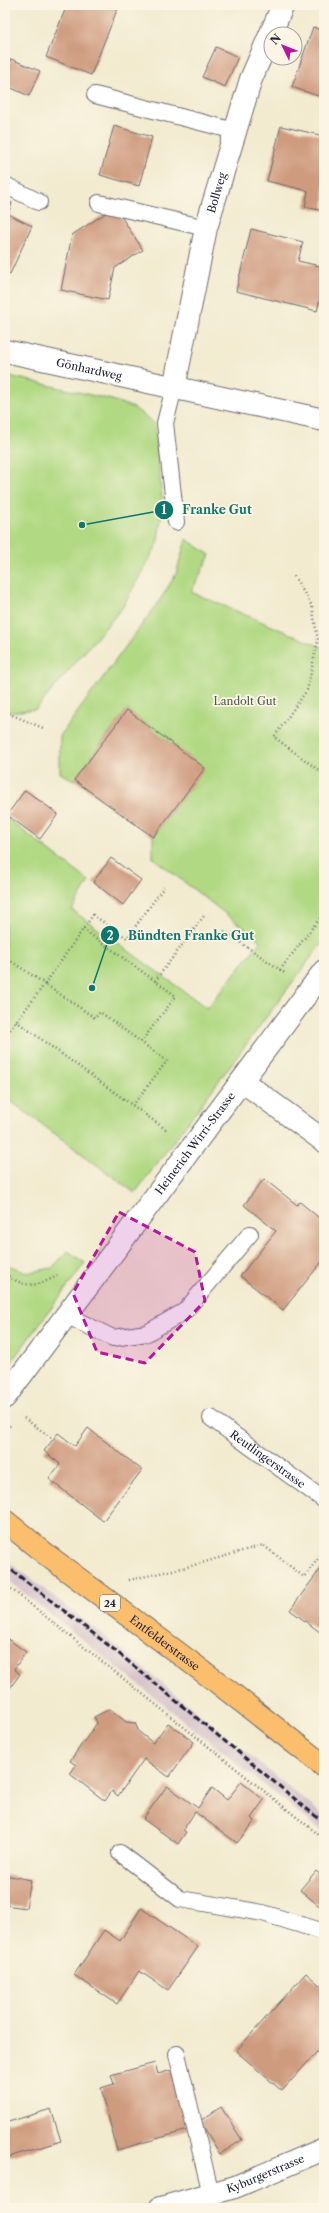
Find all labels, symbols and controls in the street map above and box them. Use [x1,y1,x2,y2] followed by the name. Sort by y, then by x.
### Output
[263,26,303,66] north arrow
[267,31,284,47] text: N
[204,171,229,215] street label: Bollweg
[55,355,124,383] street label: Gönhardweg
[154,498,260,522] callout: Franke Gut
[161,502,167,517] text: 1
[182,502,252,517] text: Franke Gut
[214,694,277,708] park label: Landolt Gut
[100,923,262,947] callout: Bündten Franke Gut
[106,928,114,943] text: 2
[128,928,254,943] text: Bündten Franke Gut
[152,1089,238,1197] street label: Heinerich Wirri-Strasse
[227,1427,308,1491] street label: Reutlingerstrasse
[100,1595,120,1611] road number: 24
[127,1612,203,1674] street label: Entfelderstrasse
[225,2151,306,2196] street label: Kyburgerstrasse

